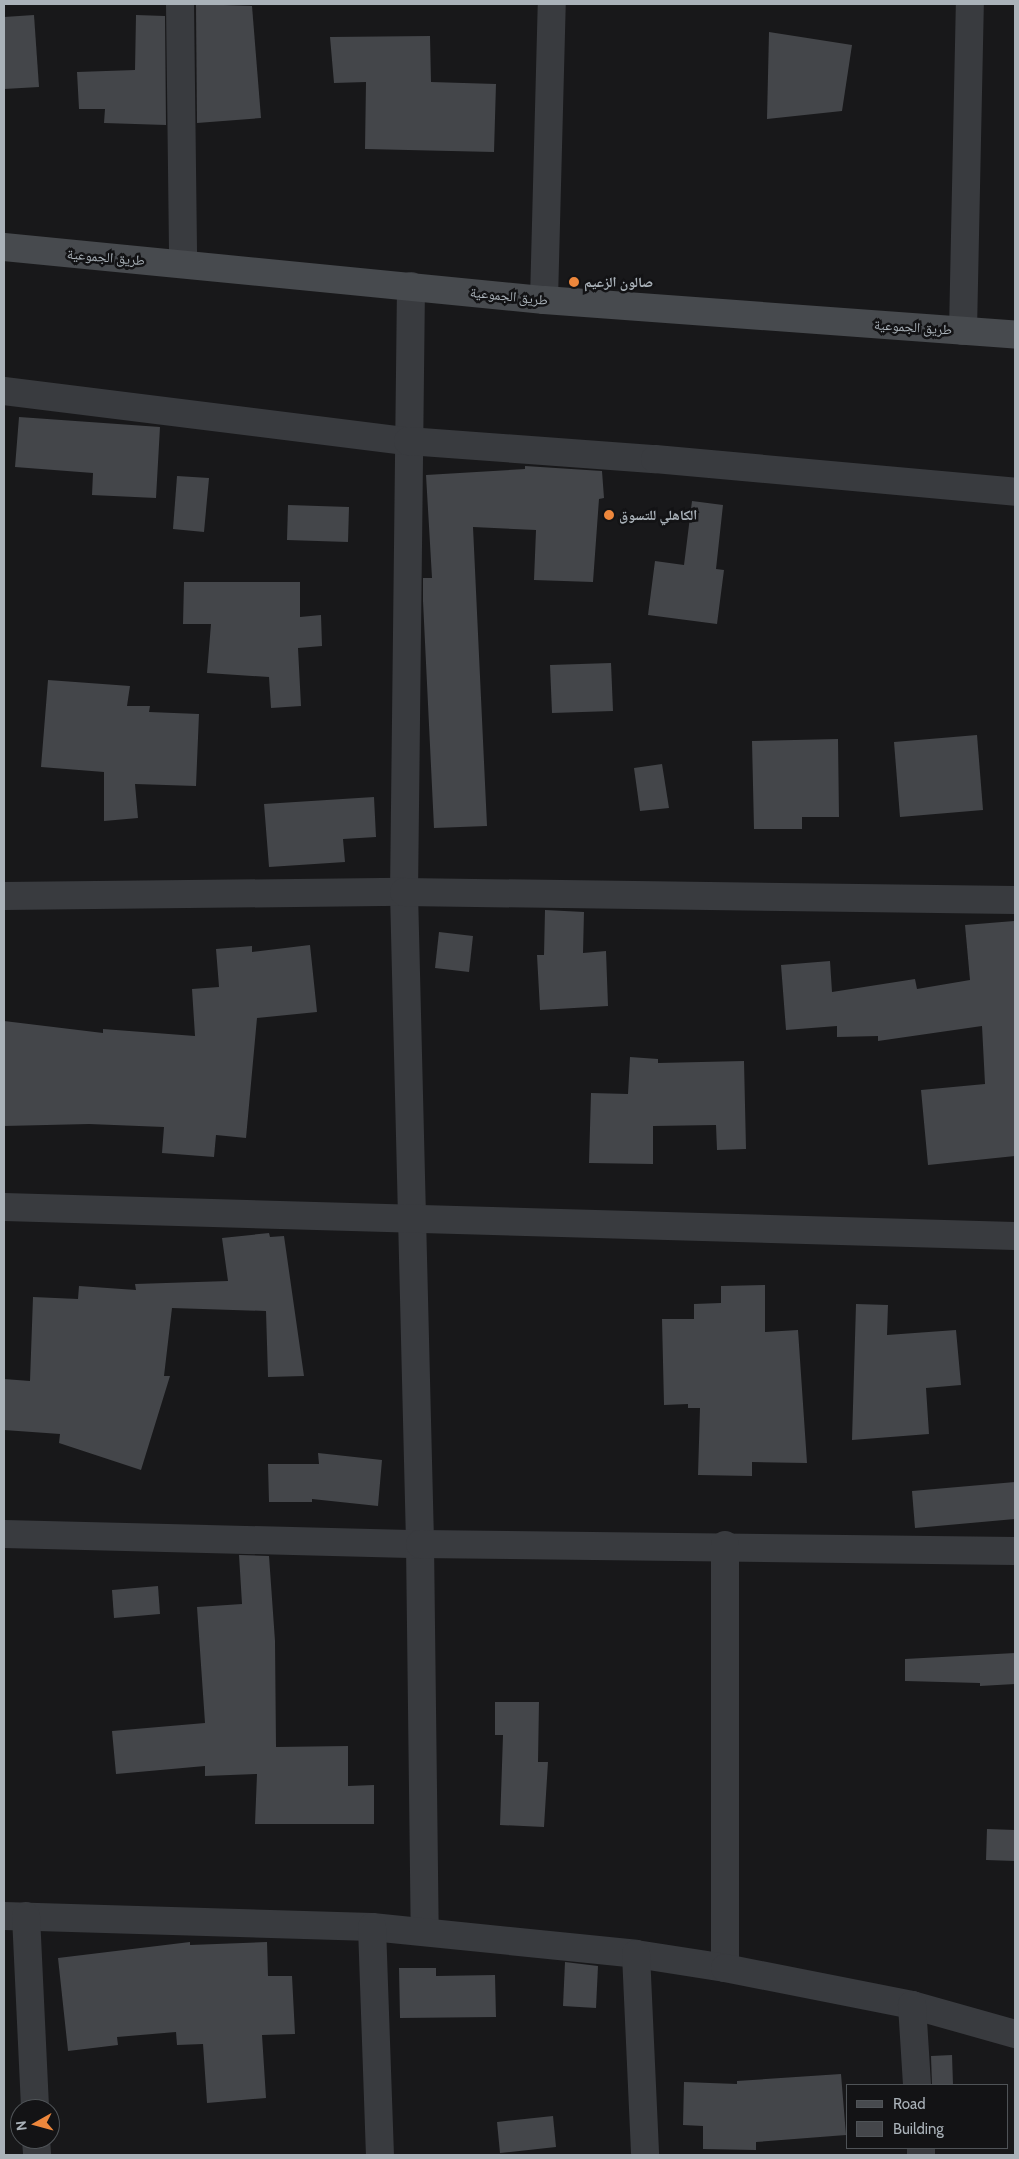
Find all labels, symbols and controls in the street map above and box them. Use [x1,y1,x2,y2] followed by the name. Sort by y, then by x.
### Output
[66,245,146,269] street label: طريق الجموعية
[584,274,653,290] place label: صالون الزعيم
[568,276,580,288] marker: صالون الزعيم
[469,284,549,308] street label: طريق الجموعية
[873,316,953,338] street label: طريق الجموعية
[619,507,697,523] place label: الكاهلي للتسوق
[603,509,615,521] marker: الكاهلي للتسوق
[846,2084,1009,2149] legend
[893,2095,926,2113] text: Road
[10,2099,60,2149] north arrow
[12,2120,31,2132] text: N
[893,2120,944,2138] text: Building

